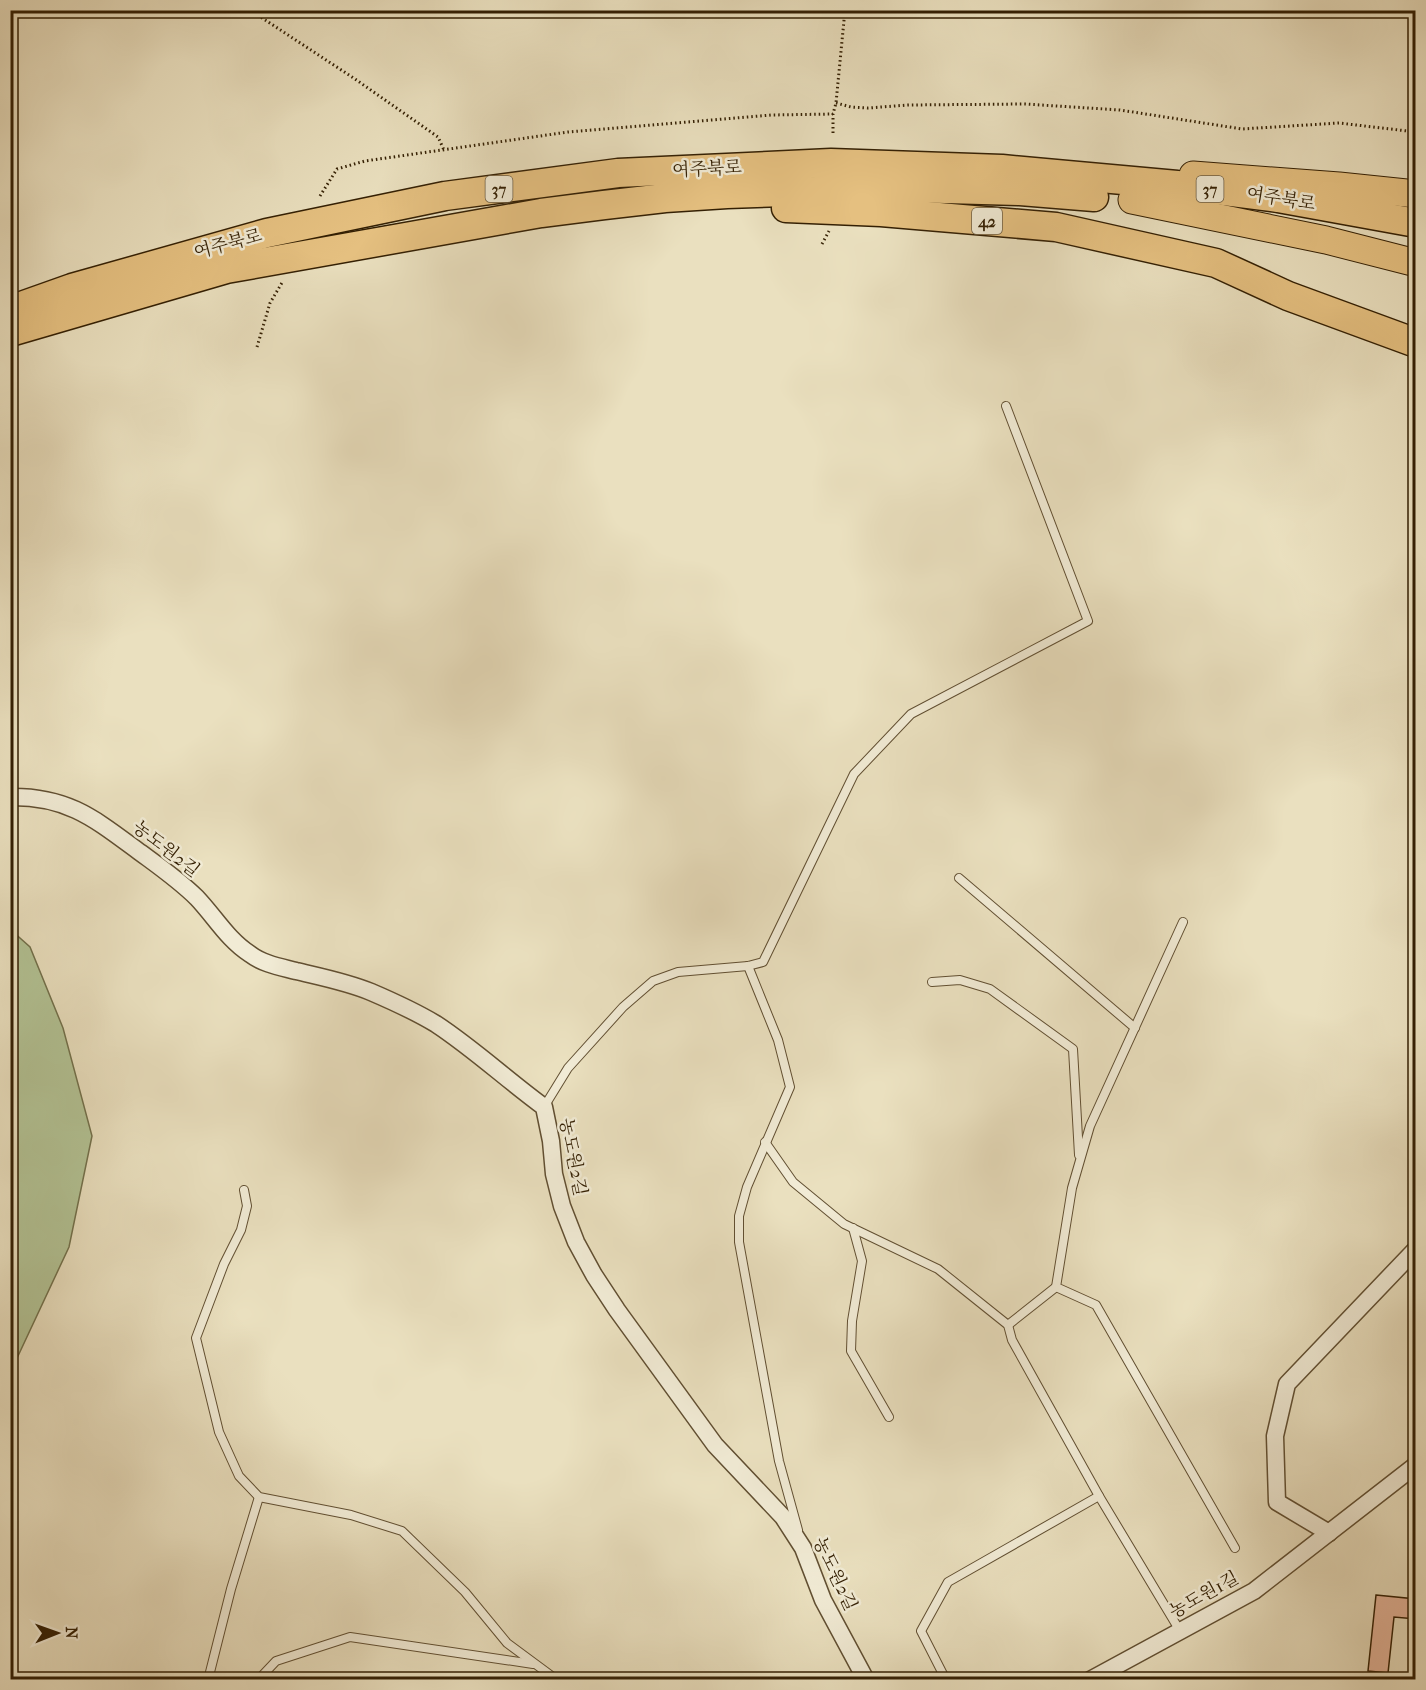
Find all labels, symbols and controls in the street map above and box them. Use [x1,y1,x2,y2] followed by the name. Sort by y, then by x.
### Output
[672,157,742,181] street label: 여주북로
[486,176,512,202] road number: 37
[1196,176,1224,202] road number: 37
[1245,183,1317,215] street label: 여주북로
[972,208,1002,234] road number: 42
[192,225,264,263] street label: 여주북로
[128,816,204,882] street label: 농도원2길
[555,1116,591,1198] street label: 농도원2길
[809,1534,861,1614] street label: 농도원2길
[1166,1567,1242,1623] street label: 농도원1길
[27,1603,87,1663] north arrow
[62,1627,81,1640] text: N

